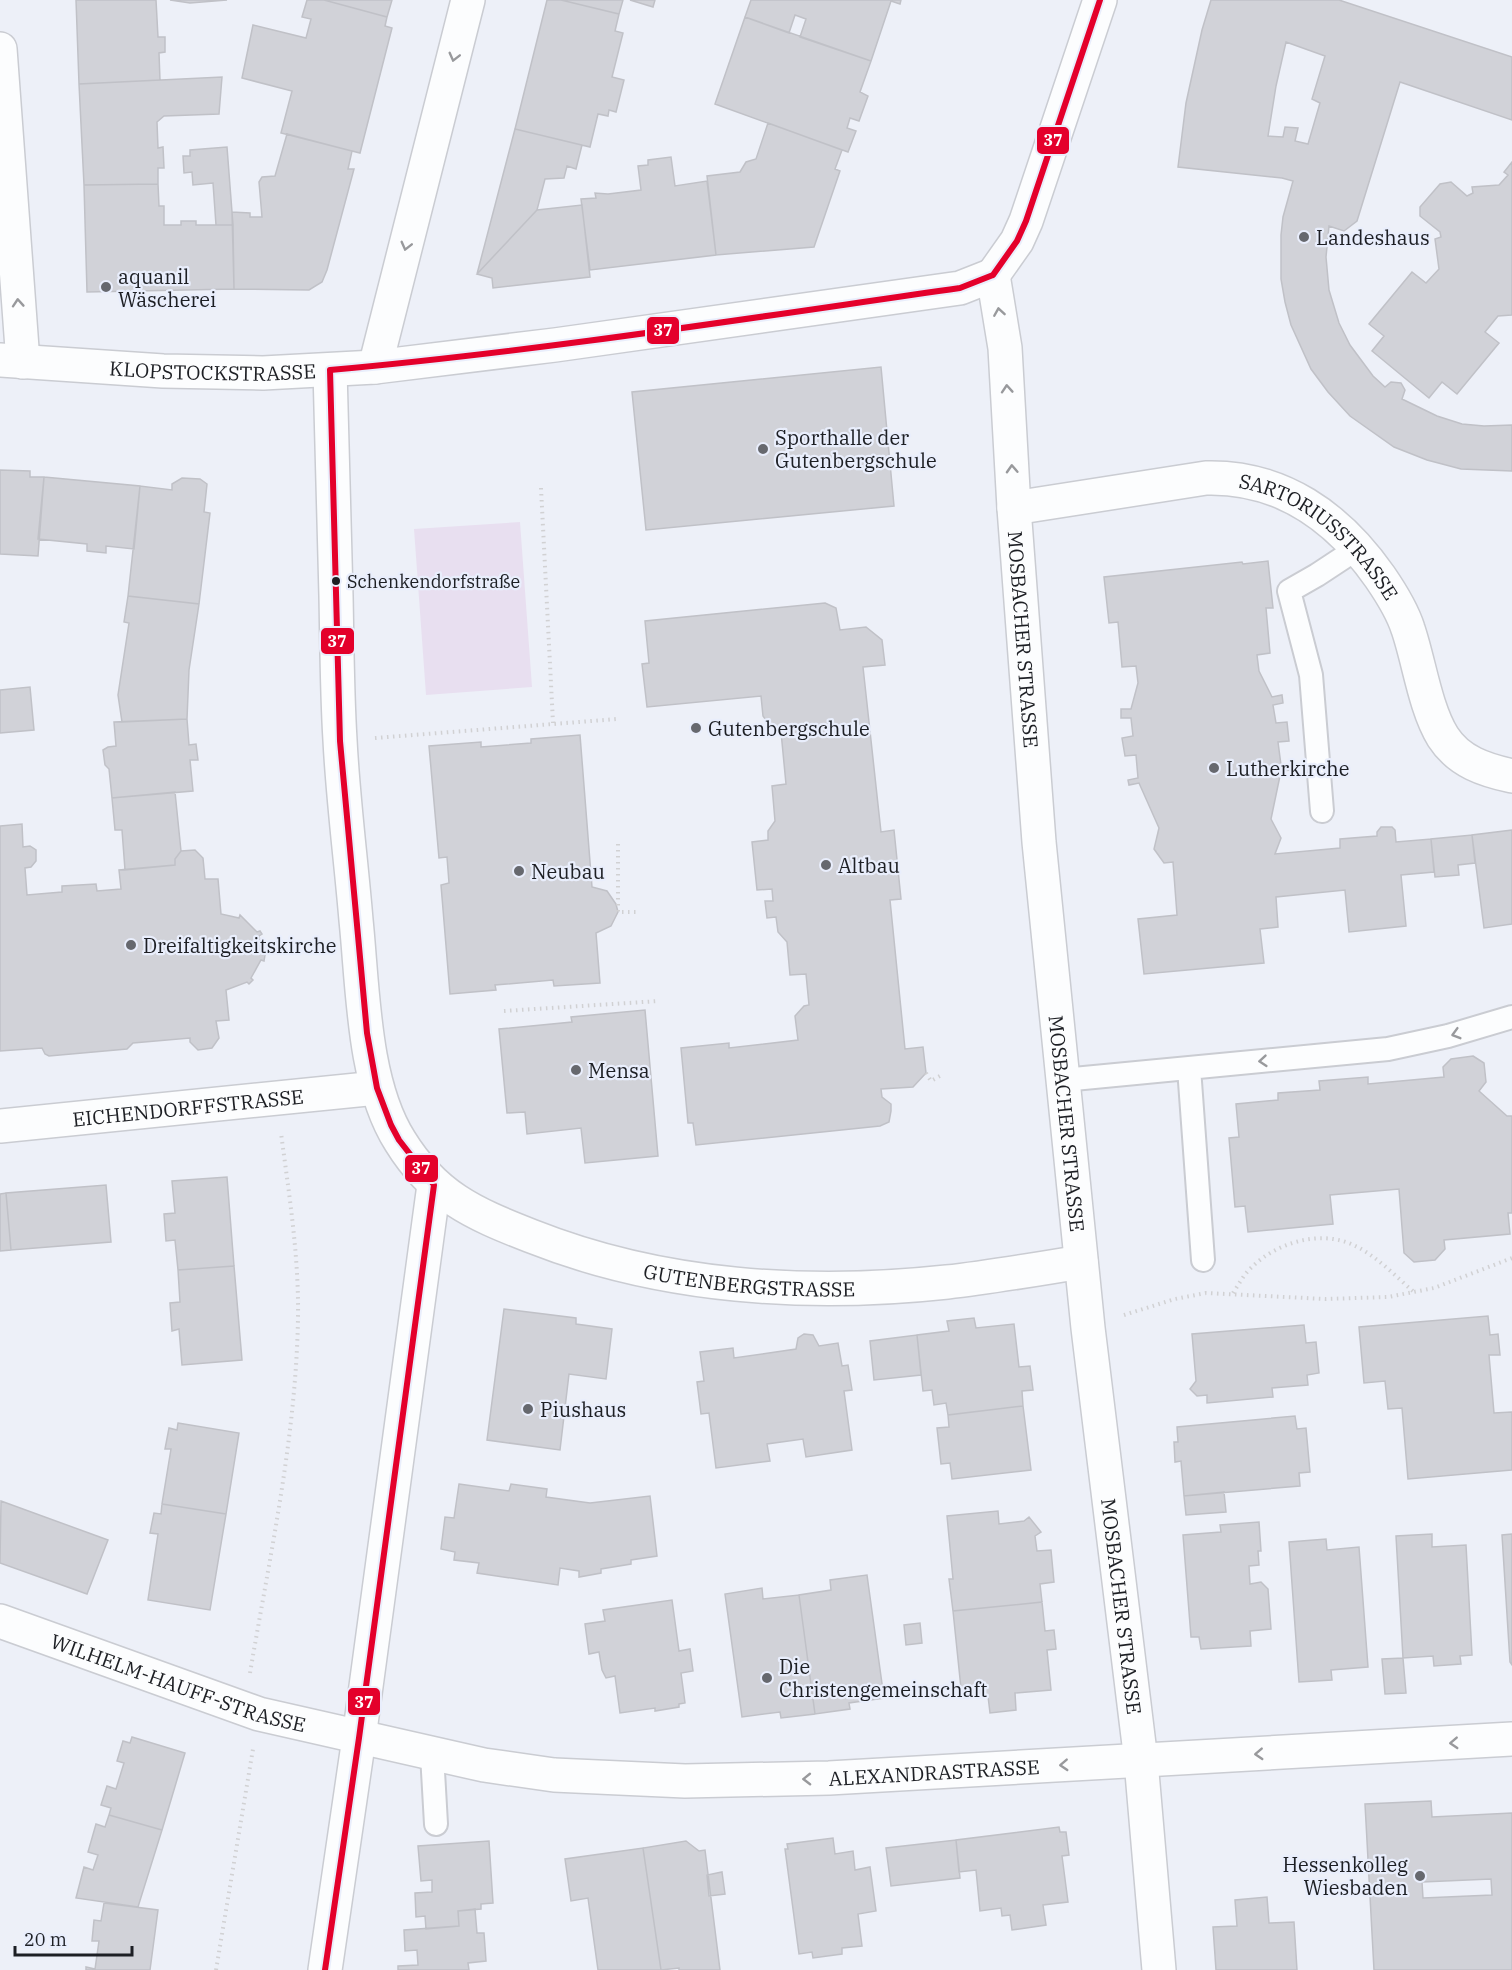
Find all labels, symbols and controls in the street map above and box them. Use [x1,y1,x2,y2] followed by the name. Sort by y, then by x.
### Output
[448,52,461,62] one-way arrow
[1036,126,1070,155] line badge: 37
[1043,130,1063,150] text: 37
[1316,224,1430,251] place label: Landeshaus
[1297,230,1311,244] marker: Landeshaus
[400,241,413,251] one-way arrow
[118,263,216,313] place label: aquanil Wäscherei
[99,280,113,294] marker: aquanil Wäscherei
[12,299,25,308] one-way arrow
[993,307,1006,317] one-way arrow
[646,316,680,345] line badge: 37
[653,320,673,340] text: 37
[108,354,317,387] street label: KLOPSTOCKSTRASSE
[1001,385,1014,394] one-way arrow
[775,424,937,474] place label: Sporthalle der Gutenbergschule
[756,442,770,456] marker: Sporthalle der Gutenbergschule
[1006,465,1019,474] one-way arrow
[1237,467,1405,605] street label: SARTORIUSSTRASSE
[1002,530,1045,749] street label: MOSBACHER STRASSE
[347,570,520,593] place label: Schenkendorfstraße
[330,575,342,587] marker: Schenkendorfstraße
[320,627,355,655] line badge: 37
[327,631,347,651] text: 37
[708,715,870,742] place label: Gutenbergschule
[689,721,703,735] marker: Gutenbergschule
[1226,755,1350,782] place label: Lutherkirche
[1207,761,1221,775] marker: Lutherkirche
[838,852,900,879] place label: Altbau
[531,858,605,885] place label: Neubau
[819,858,833,872] marker: Altbau
[512,864,526,878] marker: Neubau
[143,932,337,959] place label: Dreifaltigkeitskirche
[124,938,138,952] marker: Dreifaltigkeitskirche
[1043,1014,1092,1233] street label: MOSBACHER STRASSE
[1451,1027,1462,1039] one-way arrow
[1259,1054,1268,1067] one-way arrow
[588,1057,650,1084] place label: Mensa
[569,1063,583,1077] marker: Mensa
[71,1082,305,1132] street label: EICHENDORFFSTRASSE
[404,1154,439,1183] line badge: 37
[411,1158,431,1178] text: 37
[641,1257,856,1302] street label: GUTENBERGSTRASSE
[540,1396,626,1423] place label: Piushaus
[521,1402,535,1416] marker: Piushaus
[1095,1497,1149,1716] street label: MOSBACHER STRASSE
[47,1627,309,1738] street label: WILHELM-HAUFF-STRASSE
[779,1653,987,1703] place label: Die Christengemeinschaft
[760,1671,774,1685] marker: Die Christengemeinschaft
[347,1687,381,1716] line badge: 37
[354,1692,374,1712] text: 37
[1449,1736,1458,1749] one-way arrow
[1254,1747,1263,1760] one-way arrow
[828,1753,1040,1792] street label: ALEXANDRASTRASSE
[1060,1759,1069,1772] one-way arrow
[802,1772,811,1785] one-way arrow
[1282,1851,1408,1901] place label: Hessenkolleg Wiesbaden
[1413,1869,1427,1883] marker: Hessenkolleg Wiesbaden
[15,1919,132,1957] scale bar
[24,1928,67,1951] text: 20 m

